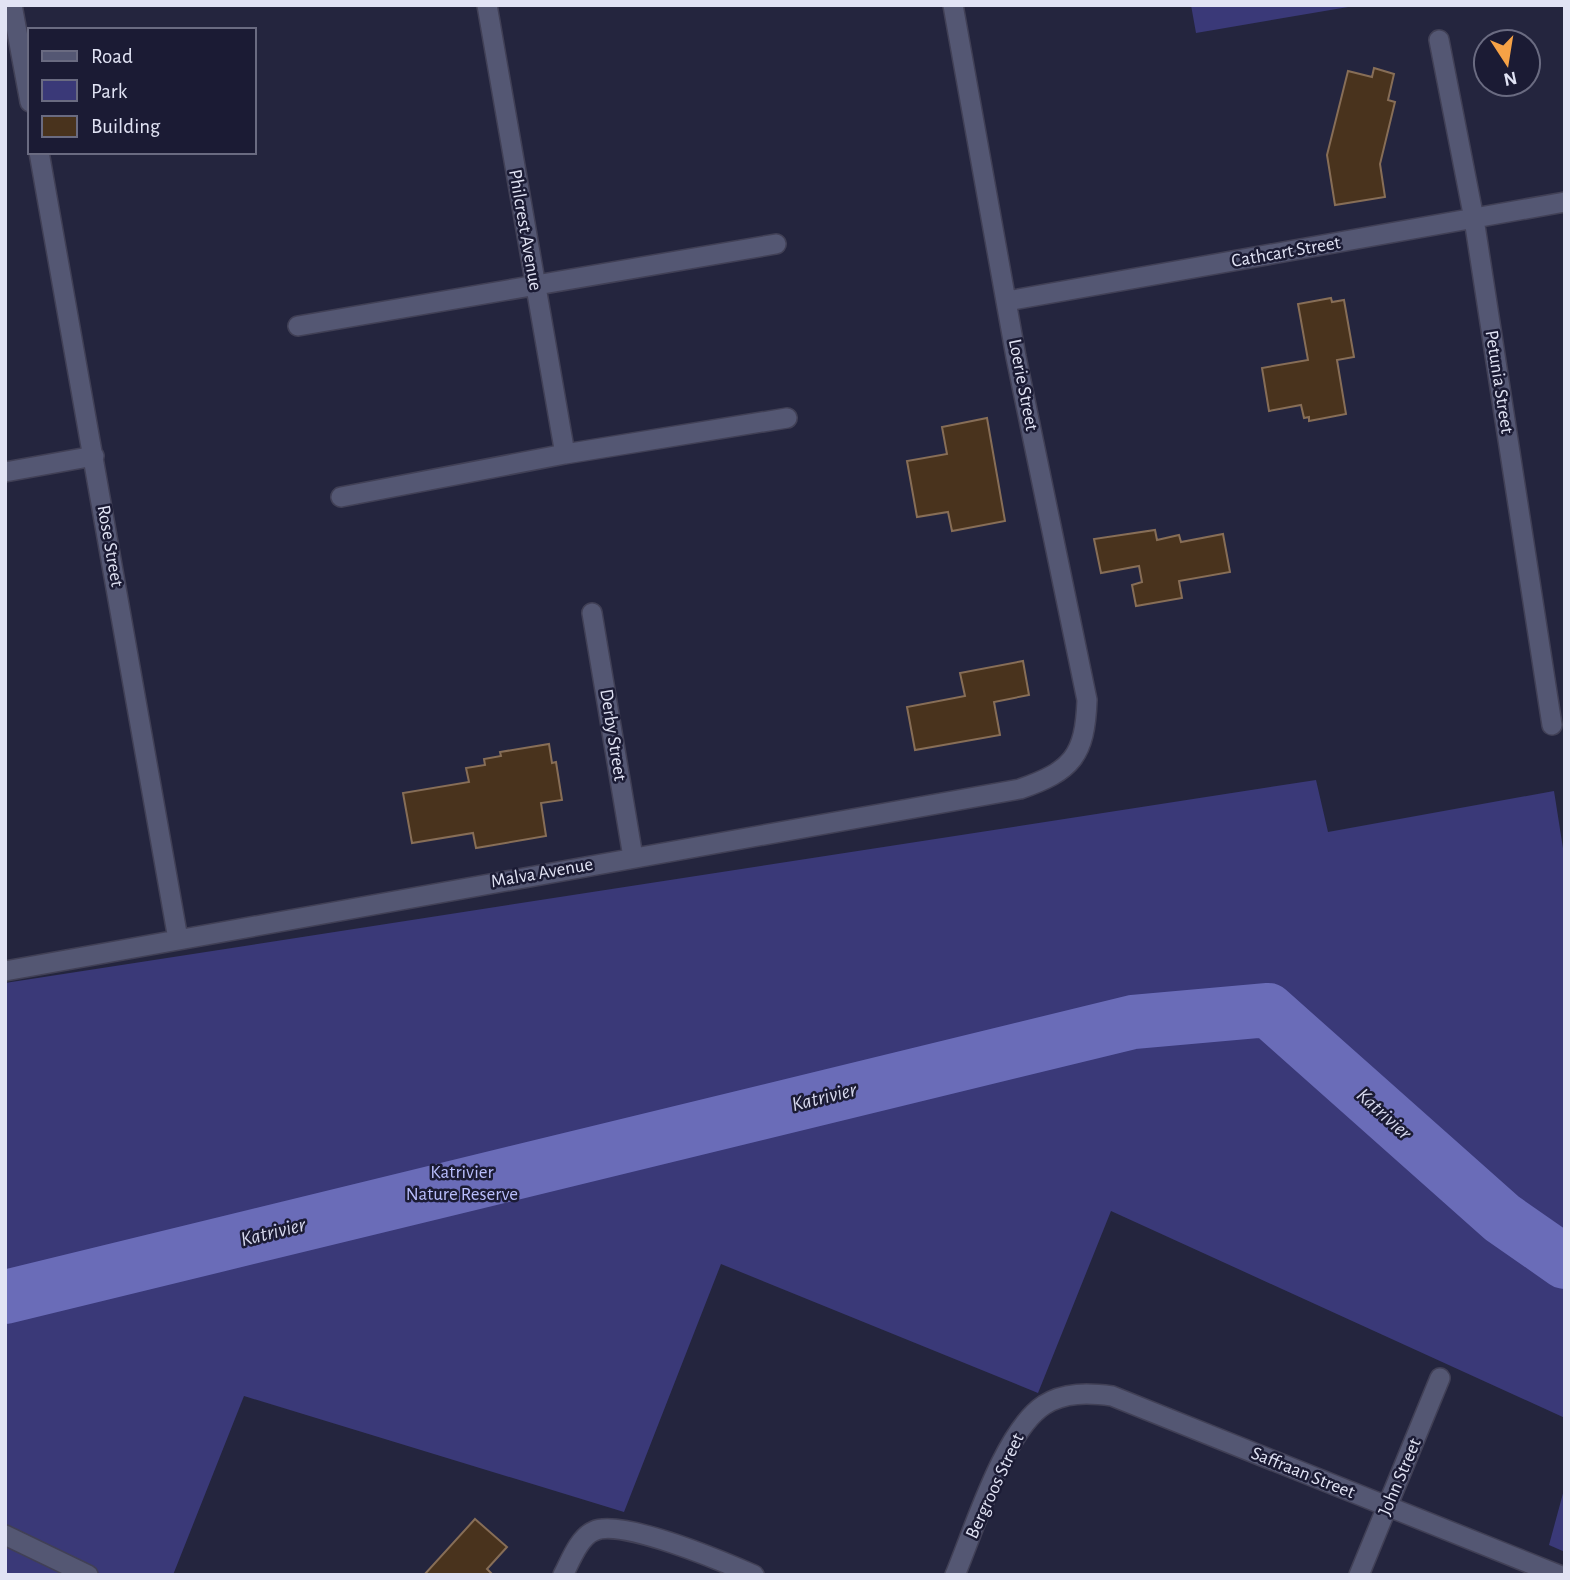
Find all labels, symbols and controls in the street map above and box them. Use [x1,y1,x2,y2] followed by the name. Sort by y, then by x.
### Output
[28,28,256,154] legend
[1472,28,1542,98] north arrow
[91,46,133,67] text: Road
[1502,67,1519,89] text: N
[91,81,128,102] text: Park
[91,116,161,137] text: Building
[505,168,545,292] street label: Philcrest Avenue
[1230,233,1342,271] street label: Cathcart Street
[1481,329,1517,435] street label: Petunia Street
[1005,337,1041,433] street label: Loerie Street
[93,504,127,588] street label: Rose Street
[596,688,630,782] street label: Derby Street
[489,855,595,891] street label: Malva Avenue
[789,1079,860,1115] water label: Katrivier
[1352,1084,1416,1145] water label: Katrivier
[406,1163,518,1204] park label: Katrivier Nature Reserve
[238,1214,309,1250] water label: Katrivier
[962,1430,1028,1542] street label: Bergroos Street
[1375,1435,1425,1519] street label: John Street
[1249,1444,1357,1502] street label: Saffraan Street

